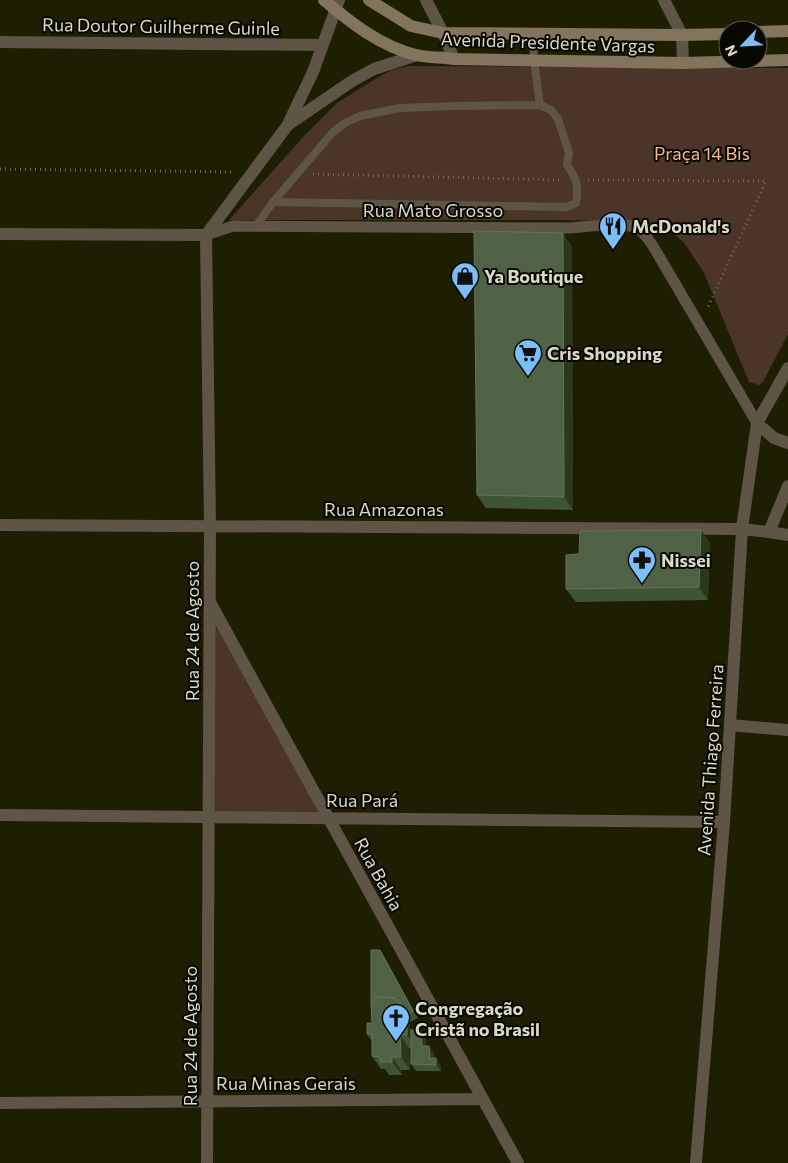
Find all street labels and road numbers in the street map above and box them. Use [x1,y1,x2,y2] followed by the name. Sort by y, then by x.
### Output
[42,13,280,39] street label: Rua Doutor Guilherme Guinle
[440,27,656,57] street label: Avenida Presidente Vargas
[363,199,503,221] street label: Rua Mato Grosso
[324,498,444,520] street label: Rua Amazonas
[181,561,203,701] street label: Rua 24 de Agosto
[692,663,728,857] street label: Avenida Thiago Ferreira
[326,789,398,811] street label: Rua Pará
[350,834,408,914] street label: Rua Bahia
[179,966,201,1106] street label: Rua 24 de Agosto
[216,1072,356,1094] street label: Rua Minas Gerais

